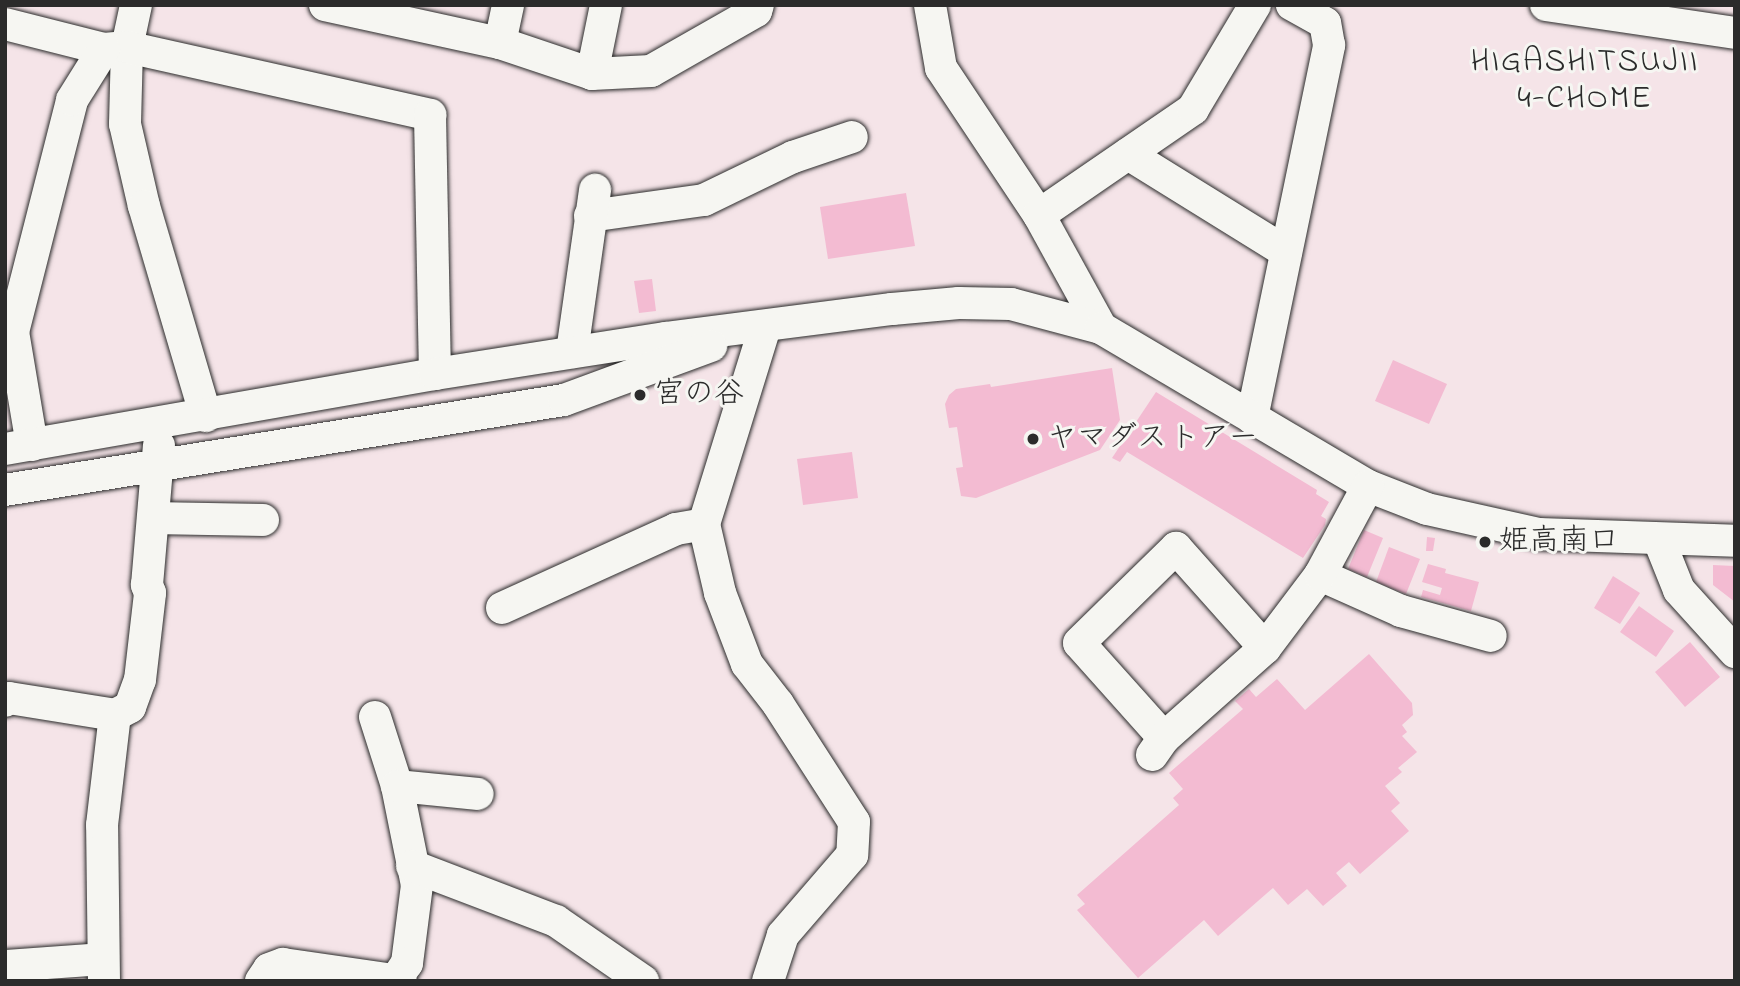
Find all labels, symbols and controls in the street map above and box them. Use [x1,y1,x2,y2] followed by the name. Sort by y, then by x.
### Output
[1472,45,1698,120] district label: HIGASHITSUJII 4-CHOME
[654,377,744,413] place label: 宮の谷
[632,387,648,403] marker: 宮の谷
[1047,421,1256,457] place label: ヤマダストアー
[1025,431,1041,447] marker: ヤマダストアー
[1499,524,1619,560] place label: 姫高南口
[1477,534,1493,550] marker: 姫高南口

